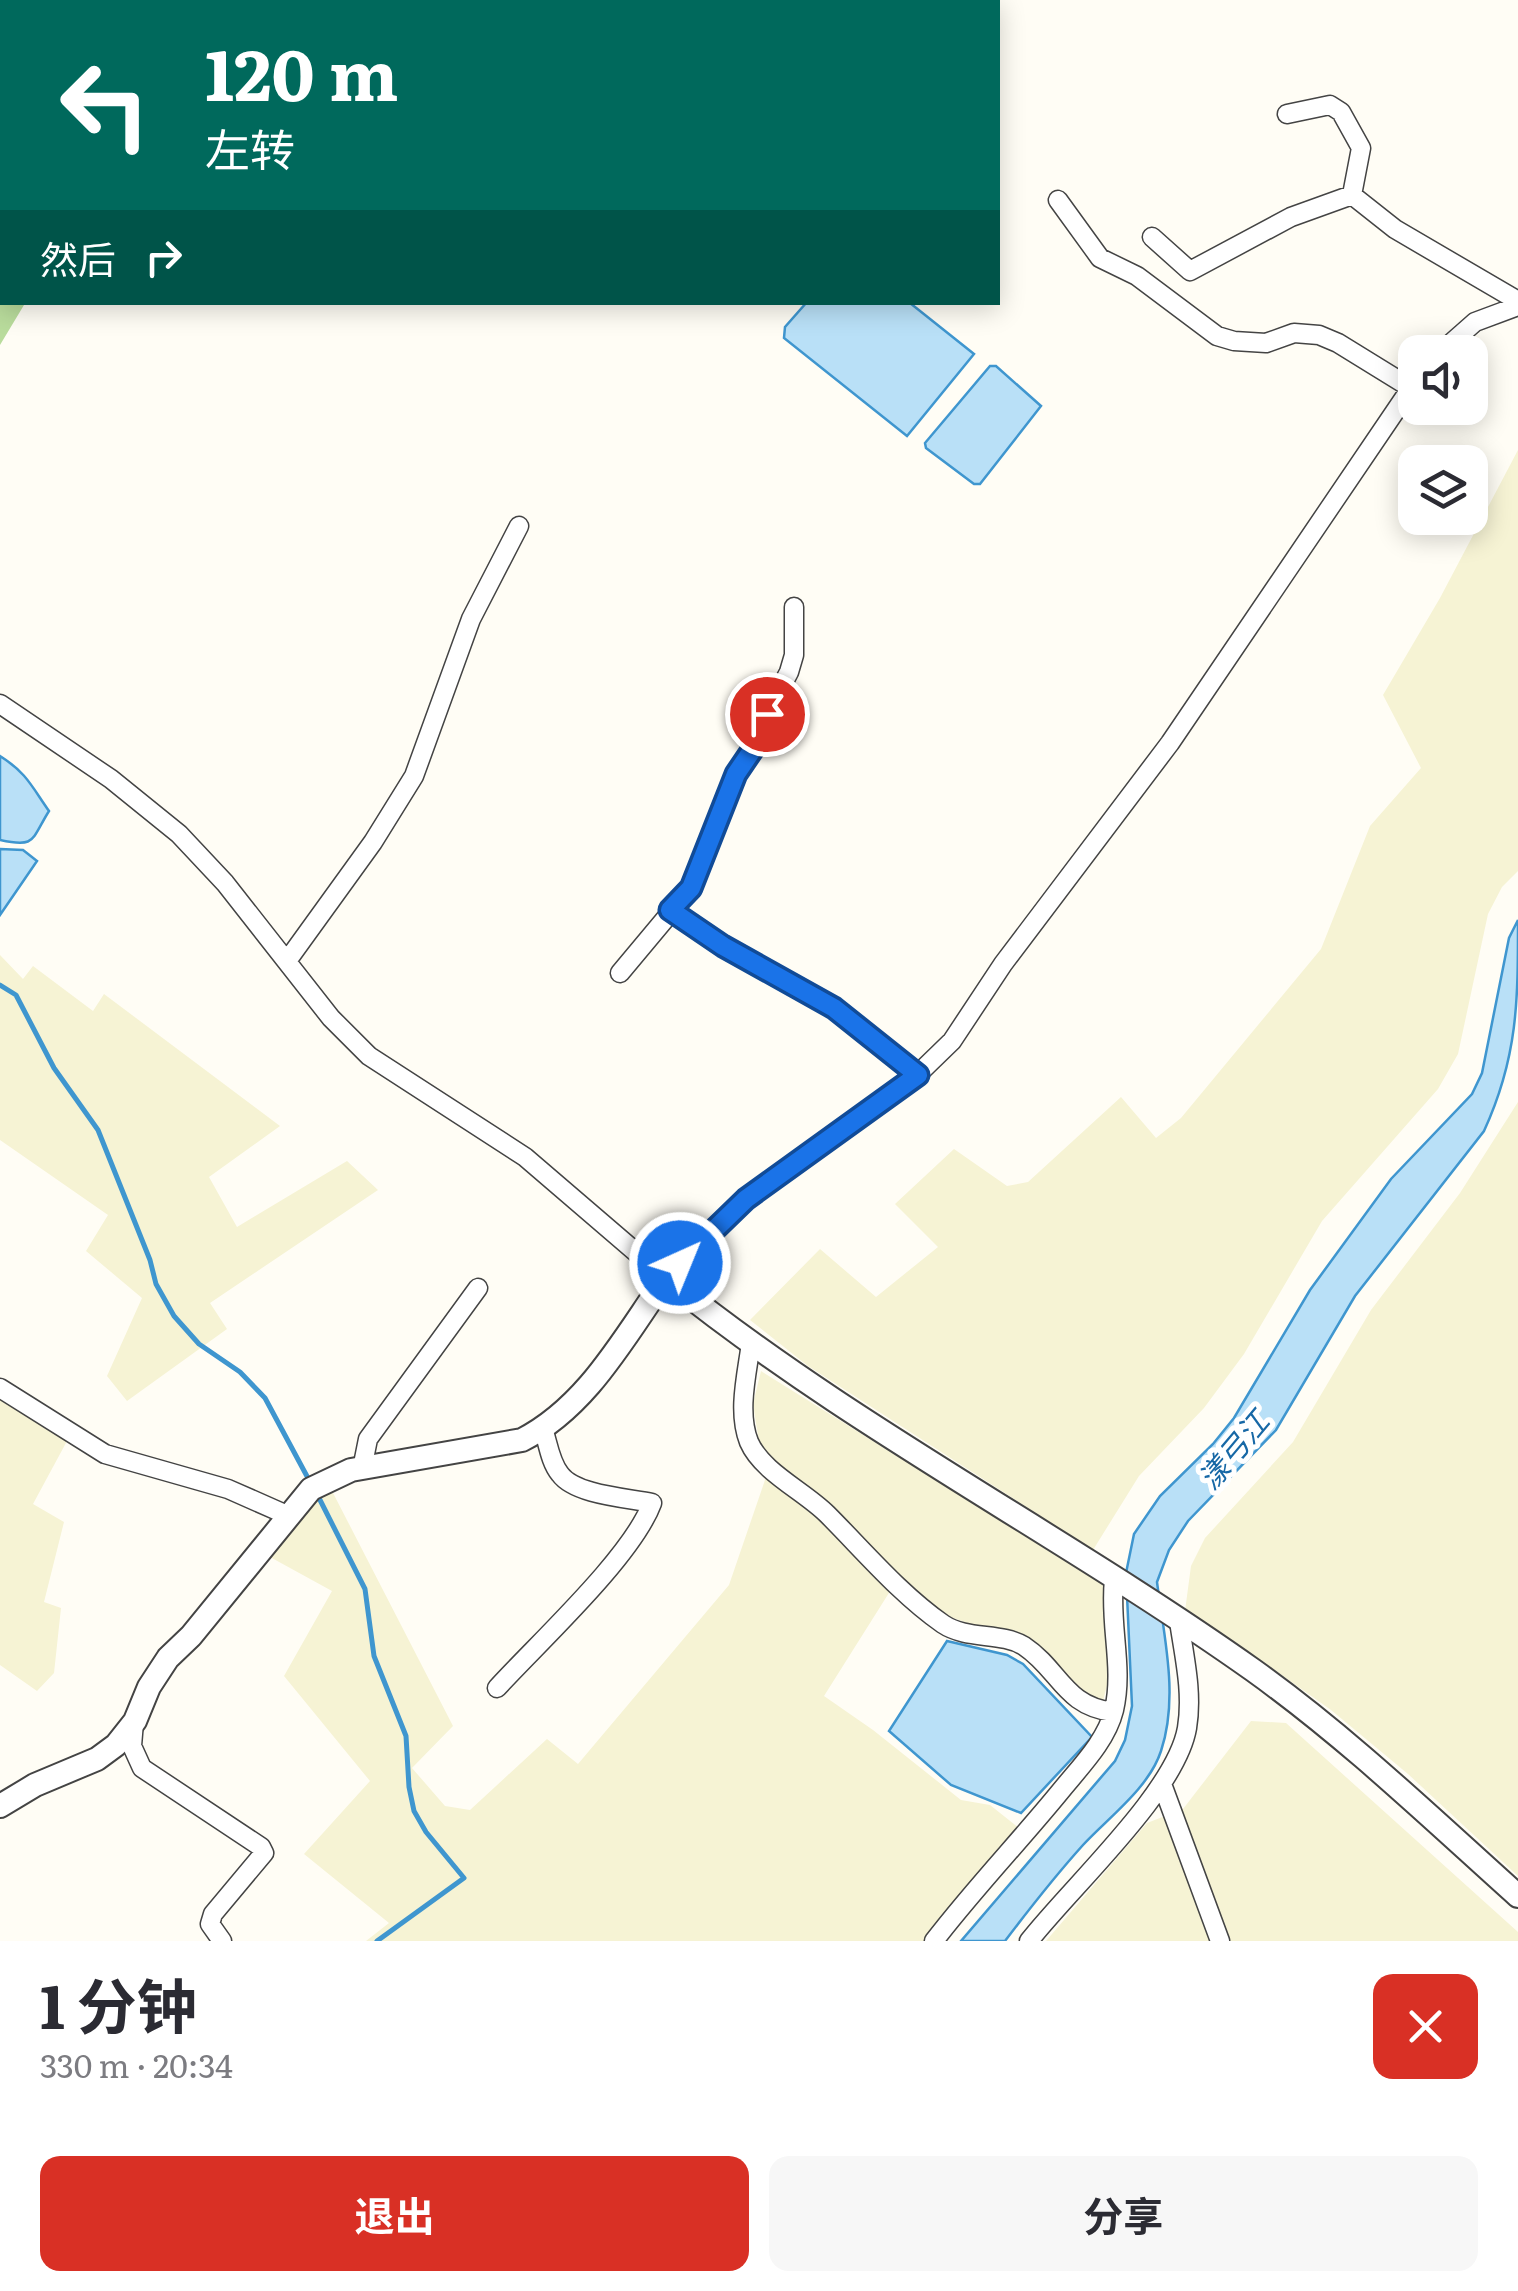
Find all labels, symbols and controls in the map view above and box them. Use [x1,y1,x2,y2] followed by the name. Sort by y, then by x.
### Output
[205,19,398,123] text: 120 m
[40,40,170,170] icon: left
[205,114,295,181] text: 左转
[40,229,116,286] text: 然后
[136,230,191,285] icon: right
[1398,335,1488,535] map controls
[1398,335,1488,425] button: sound
[1398,445,1488,535] button: layers
[725,672,810,757] pin
[740,687,795,742] icon: arrive
[628,1211,732,1315] position arrow
[1186,1398,1280,1498] water label: 漾弓江
[40,1958,197,2047] text: 1 分钟
[1373,1974,1478,2079] button: close
[40,2040,233,2088] text: 330 m · 20:34
[40,2156,749,2271] button: 退出
[769,2156,1478,2271] button: 分享

